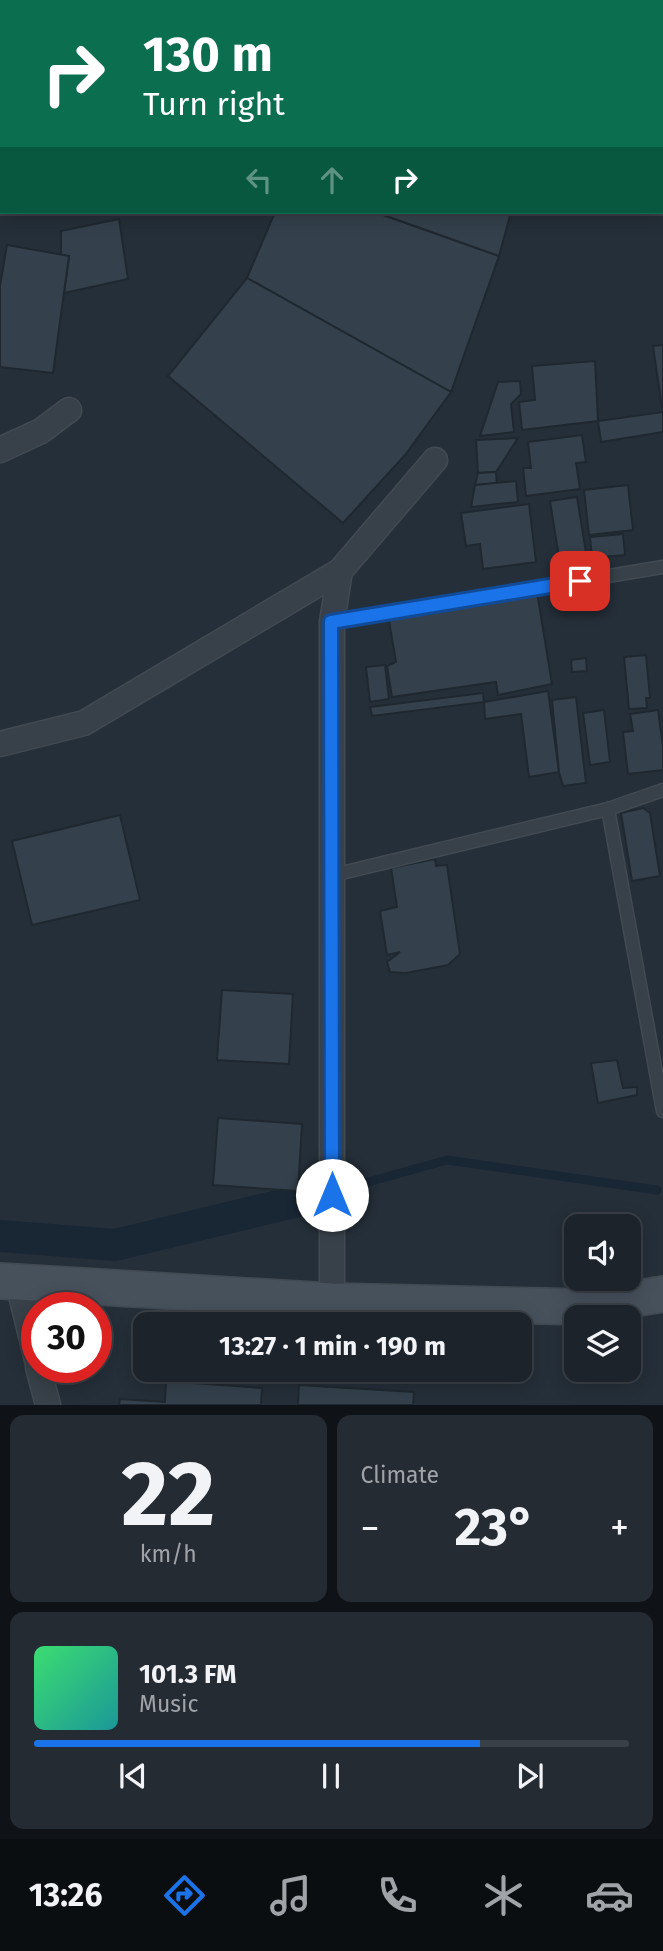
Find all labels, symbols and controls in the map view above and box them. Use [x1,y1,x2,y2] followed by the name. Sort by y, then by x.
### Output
[143,25,273,84] text: 130 m
[28,28,119,119] icon: right
[143,85,285,123] text: Turn right
[240,161,278,199] icon: left
[313,161,351,199] icon: ahead
[386,161,424,199] icon: right
[550,551,610,611] pin
[561,562,599,600] icon: arrive
[295,1158,369,1232] position arrow
[564,1214,641,1382] map controls
[564,1214,641,1291] button: sound
[21,1292,112,1383] speed limit sign: 30
[564,1305,641,1382] button: layers
[219,1331,446,1362] text: 13:27 · 1 min · 190 m
[121,1440,215,1549] text: 22
[361,1461,439,1489] text: Climate
[454,1496,535,1559] text: 23°
[361,1505,380,1551] text: −
[610,1505,629,1551] text: +
[140,1540,197,1568] text: km/h
[139,1659,237,1690] text: 101.3 FM
[139,1690,199,1718] text: Music
[114,1757,152,1795] icon: previous
[312,1757,350,1795] icon: pause
[511,1757,549,1795] icon: next
[160,1871,209,1920] icon: directions
[266,1871,315,1920] icon: music
[373,1871,422,1920] icon: phone
[479,1871,528,1920] icon: climate
[585,1871,634,1920] icon: car
[29,1876,102,1914] text: 13:26

